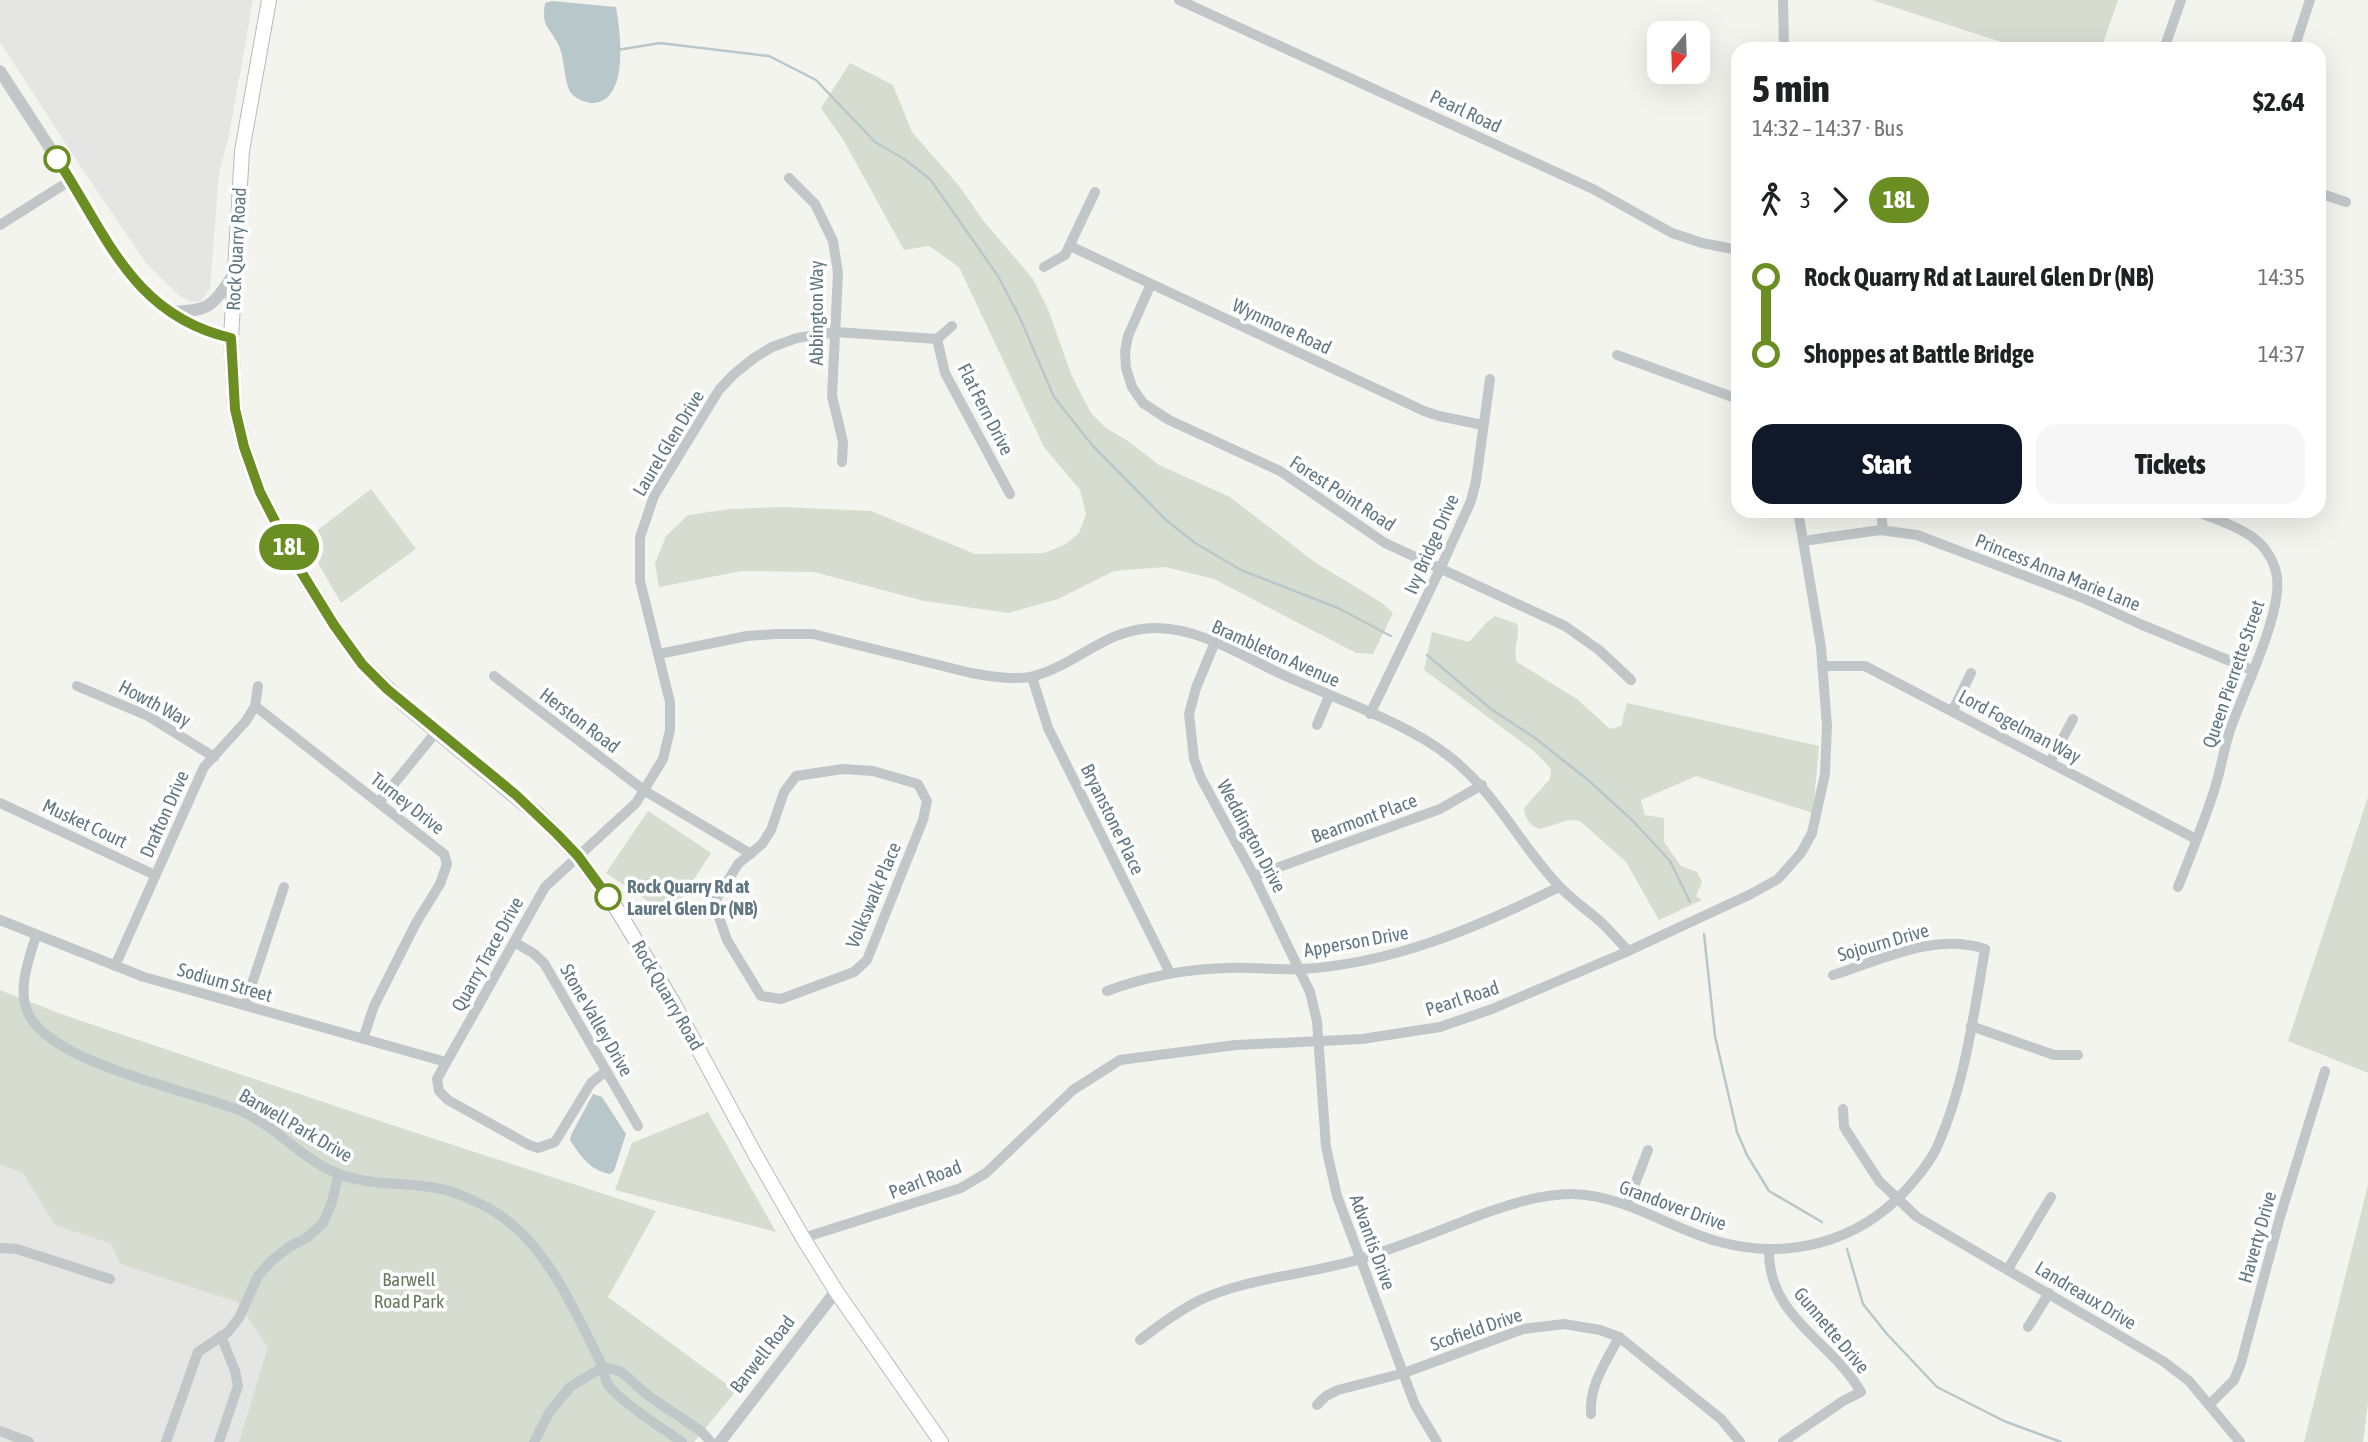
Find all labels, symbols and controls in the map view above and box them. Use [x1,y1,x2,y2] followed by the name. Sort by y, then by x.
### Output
[1647,21,1710,84] north arrow
[1647,21,1710,84] map controls
[1752,67,1830,110] text: 5 min
[1427,85,1505,137] street label: Pearl Road
[2253,87,2305,117] text: $2.64
[1752,115,1904,141] text: 14:32 – 14:37 · Bus
[44,146,70,172] unlabelled marker
[1752,181,1790,219] icon: walk
[1821,181,1859,219] icon: forward
[1883,186,1915,213] text: 18L
[222,187,250,311] street label: Rock Quarry Road
[1800,187,1811,213] text: 3
[805,260,827,365] street label: Abbington Way
[1804,262,2154,292] text: Rock Quarry Rd at Laurel Glen Dr (NB)
[2258,264,2305,290] text: 14:35
[1229,294,1335,358] street label: Wynmore Road
[1804,339,2034,369] text: Shoppes at Battle Bridge
[2258,341,2305,367] text: 14:37
[954,360,1018,458] street label: Flat Fern Drive
[628,386,708,500] street label: Laurel Glen Drive
[1752,424,2022,504] button: Start
[2036,424,2305,504] button: Tickets
[1286,451,1400,535] street label: Forest Point Road
[1399,491,1463,597] street label: Ivy Bridge Drive
[249,524,329,570] line badge: 18L
[1972,529,2144,615] street label: Princess Anna Marie Lane
[273,533,305,560] text: 18L
[2197,597,2269,751] street label: Queen Pierrette Street
[1209,615,1343,691] street label: Brambleton Avenue
[115,675,195,731] street label: Howth Way
[536,683,624,757] street label: Herston Road
[1955,685,2085,768] street label: Lord Fogelman Way
[1077,760,1149,878] street label: Bryanstone Place
[135,767,193,861] street label: Drafton Drive
[367,768,449,838] street label: Turney Drive
[1213,776,1291,896] street label: Weddington Drive
[1308,789,1420,847] street label: Bearmont Place
[39,794,131,852] street label: Musket Court
[841,839,905,951] street label: Volkswalk Place
[627,875,758,919] place label: Rock Quarry Rd at Laurel Glen Dr (NB)
[595,884,621,910] marker: Rock Quarry Rd at Laurel Glen Dr (NB)
[447,893,527,1015] street label: Quarry Trace Drive
[1835,919,1931,965] street label: Sojourn Drive
[1302,921,1410,961] street label: Apperson Drive
[628,936,708,1054] street label: Rock Quarry Road
[175,958,275,1006] street label: Sodium Street
[556,960,638,1080] street label: Stone Valley Drive
[1422,976,1502,1020] street label: Pearl Road
[235,1084,357,1166] street label: Barwell Park Drive
[886,1155,964,1203] street label: Pearl Road
[1616,1175,1730,1235] street label: Grandover Drive
[2233,1189,2281,1285] street label: Haverty Drive
[1346,1191,1400,1293] street label: Advantis Drive
[2032,1256,2140,1334] street label: Landreaux Drive
[374,1268,445,1312] park label: Barwell Road Park
[1790,1283,1874,1377] street label: Gunnette Drive
[1427,1303,1525,1355] street label: Scofield Drive
[725,1311,799,1397] street label: Barwell Road

